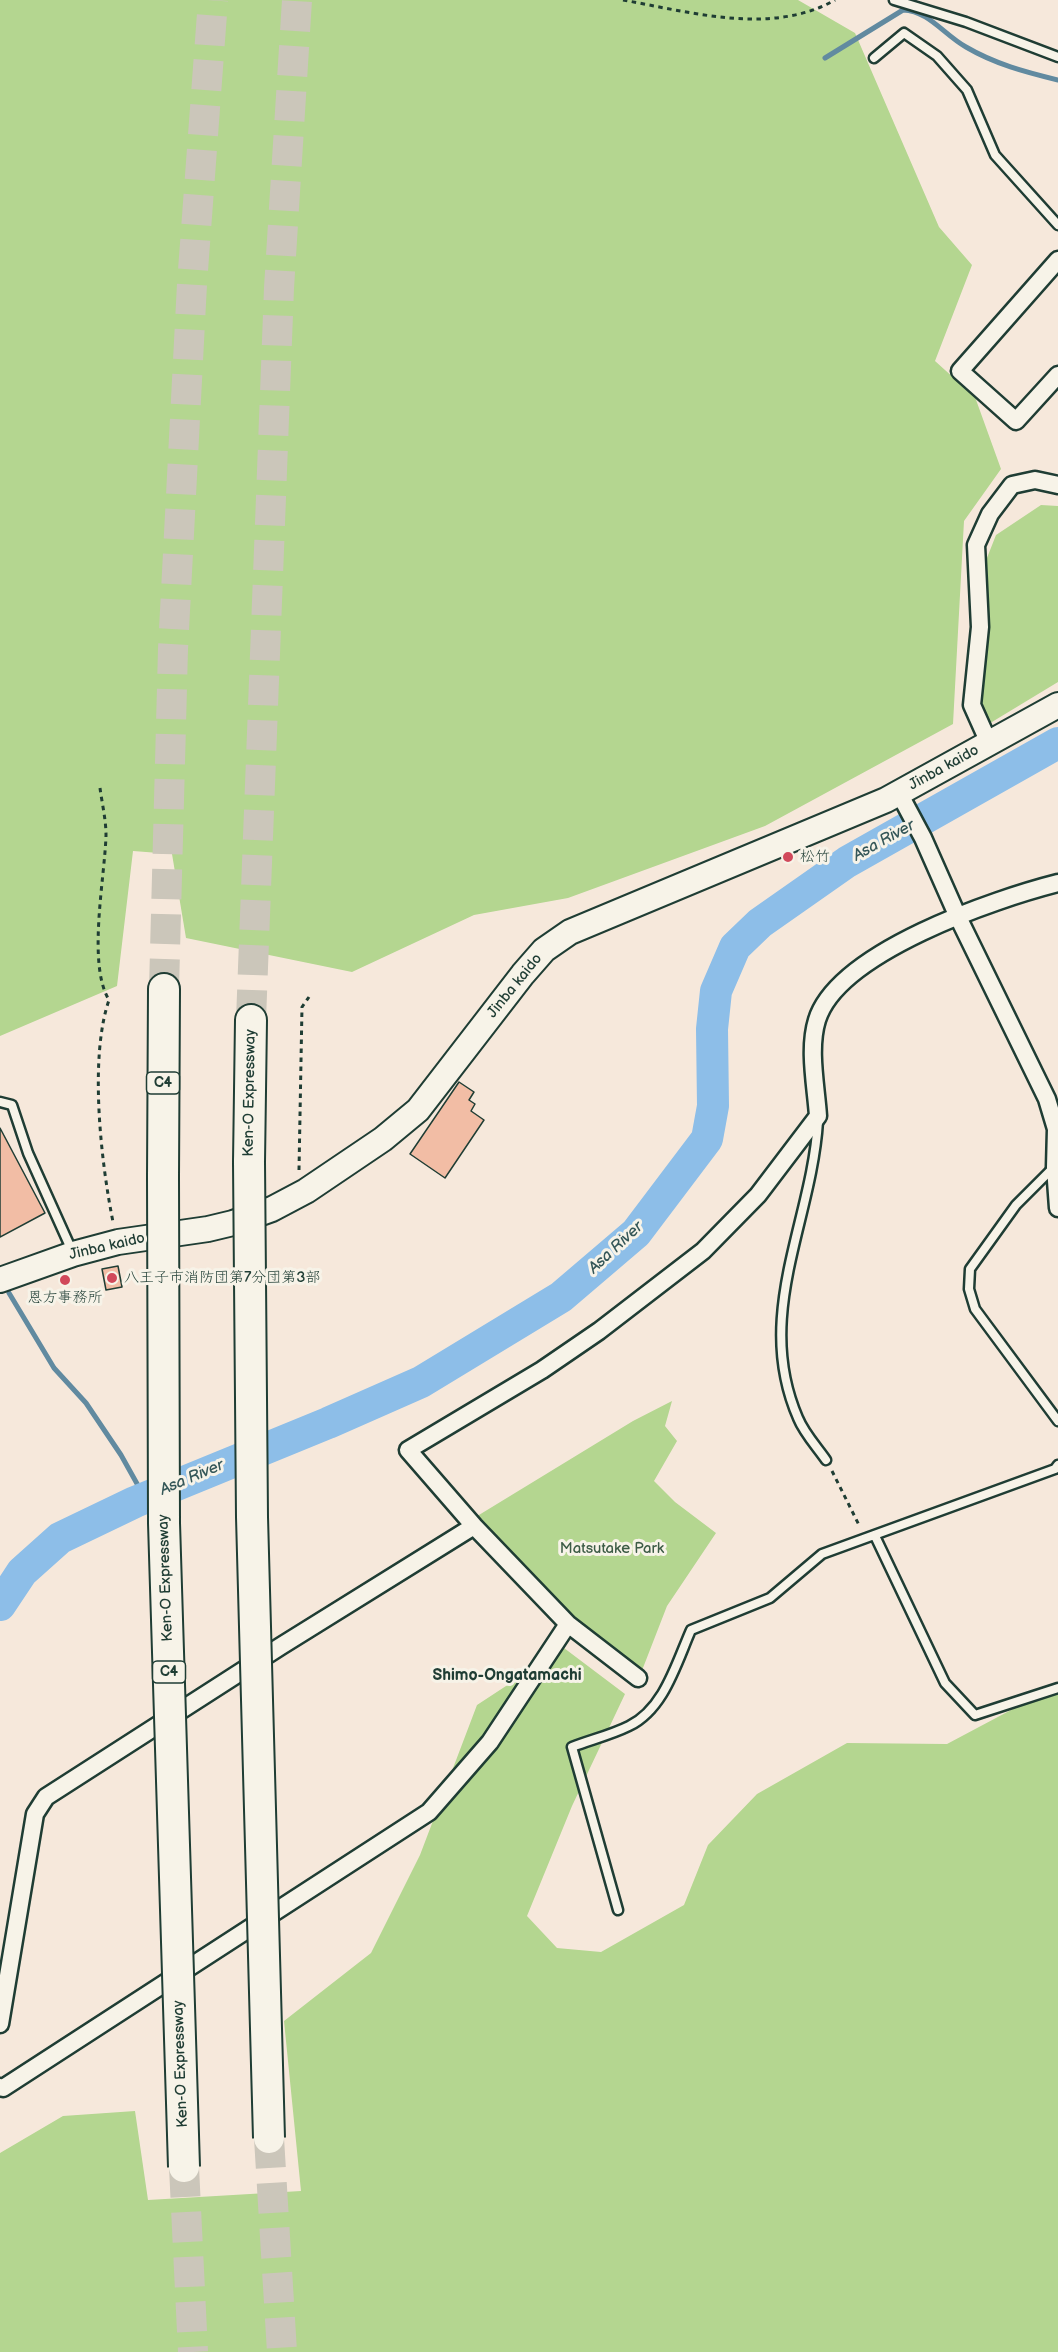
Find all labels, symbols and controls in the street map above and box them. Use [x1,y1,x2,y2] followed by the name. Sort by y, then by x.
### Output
[906,741,982,795] street label: Jinba kaido
[850,816,918,866] water label: Asa River
[800,848,830,866] place label: 松竹
[781,850,795,864] marker: 松竹
[484,950,546,1022] street label: Jinba kaido
[240,1029,260,1157] street label: Ken-O Expressway
[146,1072,180,1094] road number: C4
[585,1218,647,1278] water label: Asa River
[67,1230,147,1264] street label: Jinba kaido
[124,1269,321,1287] place label: 八王子市消防団第7分団第3部
[105,1271,119,1285] marker: 八王子市消防団第7分団第3部
[58,1273,72,1287] marker: 恩方事務所
[28,1289,102,1307] place label: 恩方事務所
[157,1456,227,1500] water label: Asa River
[155,1514,177,1642] street label: Ken-O Expressway
[560,1540,664,1558] park label: Matsutake Park
[152,1661,186,1683] road number: C4
[432,1666,582,1686] district label: Shimo-Ongatamachi
[170,2000,192,2128] street label: Ken-O Expressway

